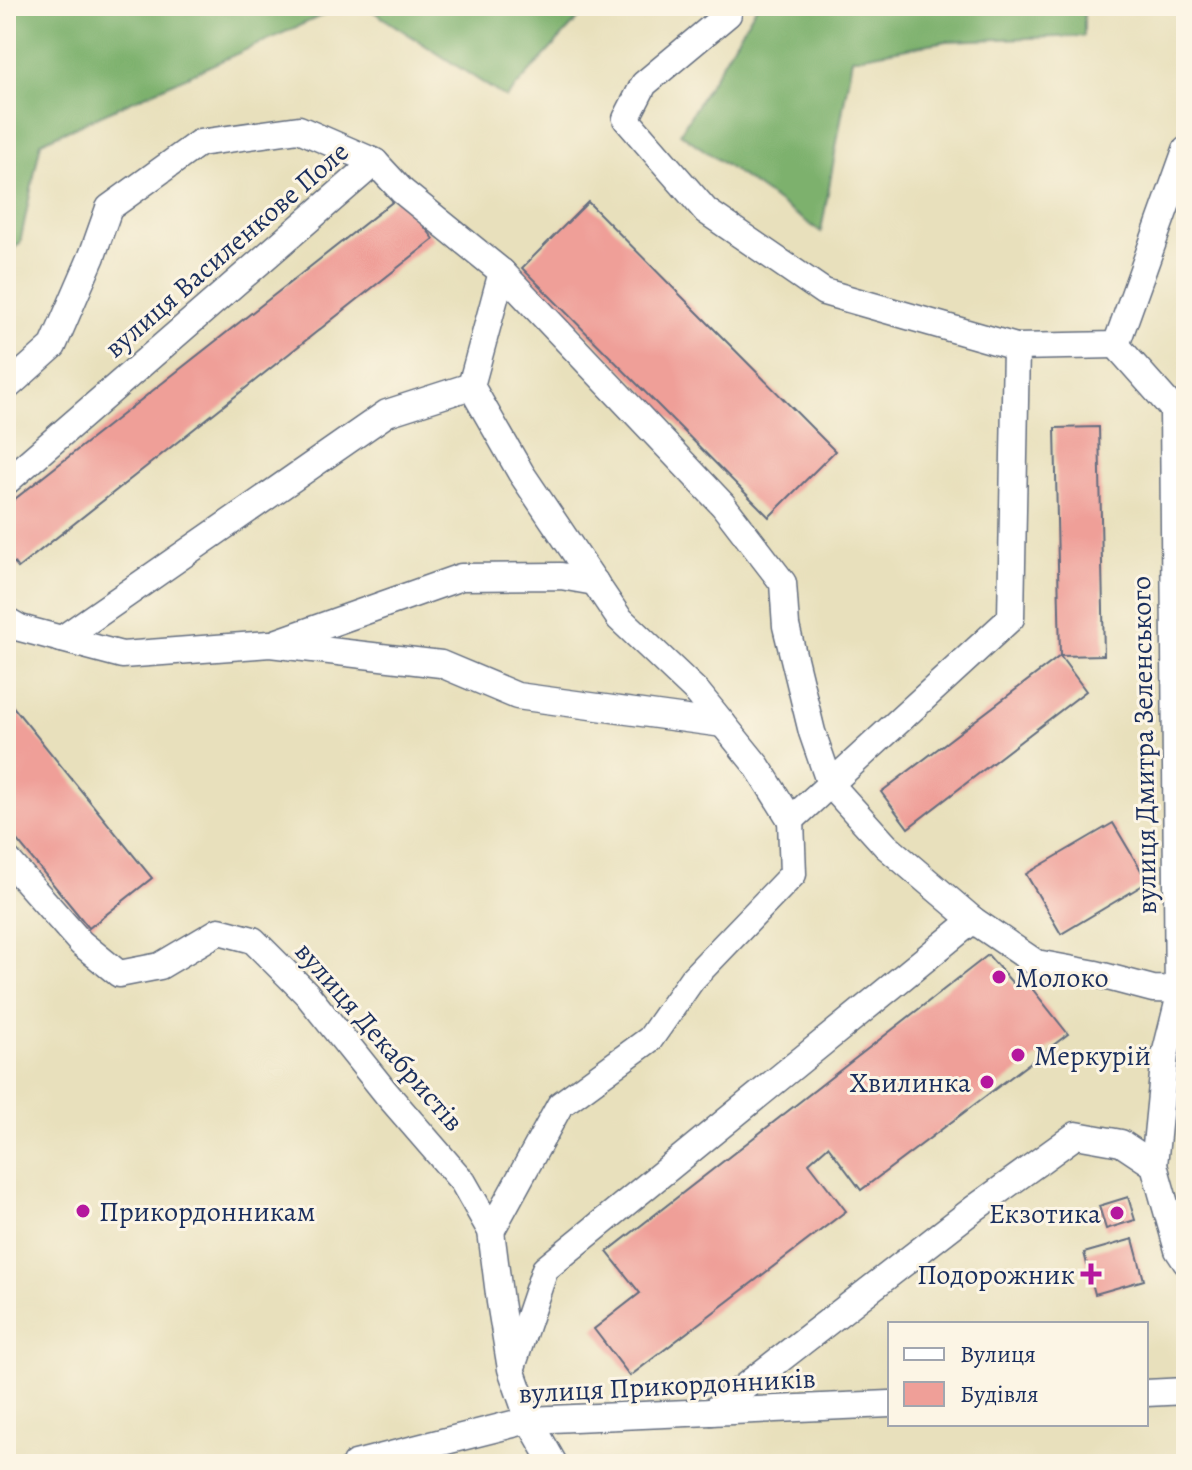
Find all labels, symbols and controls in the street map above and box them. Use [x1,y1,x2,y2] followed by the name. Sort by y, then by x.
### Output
[96,133,357,366] street label: вулиця Василенкове Поле
[1122,576,1166,914] street label: вулиця Дмитра Зеленського
[286,934,472,1140] street label: вулиця Декабристів
[1015,959,1109,997] place label: Молоко
[990,968,1008,986] marker: Молоко
[1034,1037,1151,1075] place label: Меркурій
[1009,1046,1027,1064] marker: Меркурій
[849,1064,971,1102] place label: Хвилинка
[978,1073,996,1091] marker: Хвилинка
[99,1193,315,1231] place label: Прикордонникам
[989,1195,1101,1233] place label: Екзотика
[74,1202,92,1220] marker: Прикордонникам
[1108,1204,1126,1222] marker: Екзотика
[917,1256,1075,1294] place label: Подорожник
[1082,1265,1100,1283] marker: Подорожник
[888,1322,1148,1426] legend
[960,1338,1036,1370] text: Вулиця
[518,1359,817,1413] street label: вулиця Прикордонників
[960,1378,1039,1410] text: Будівля

